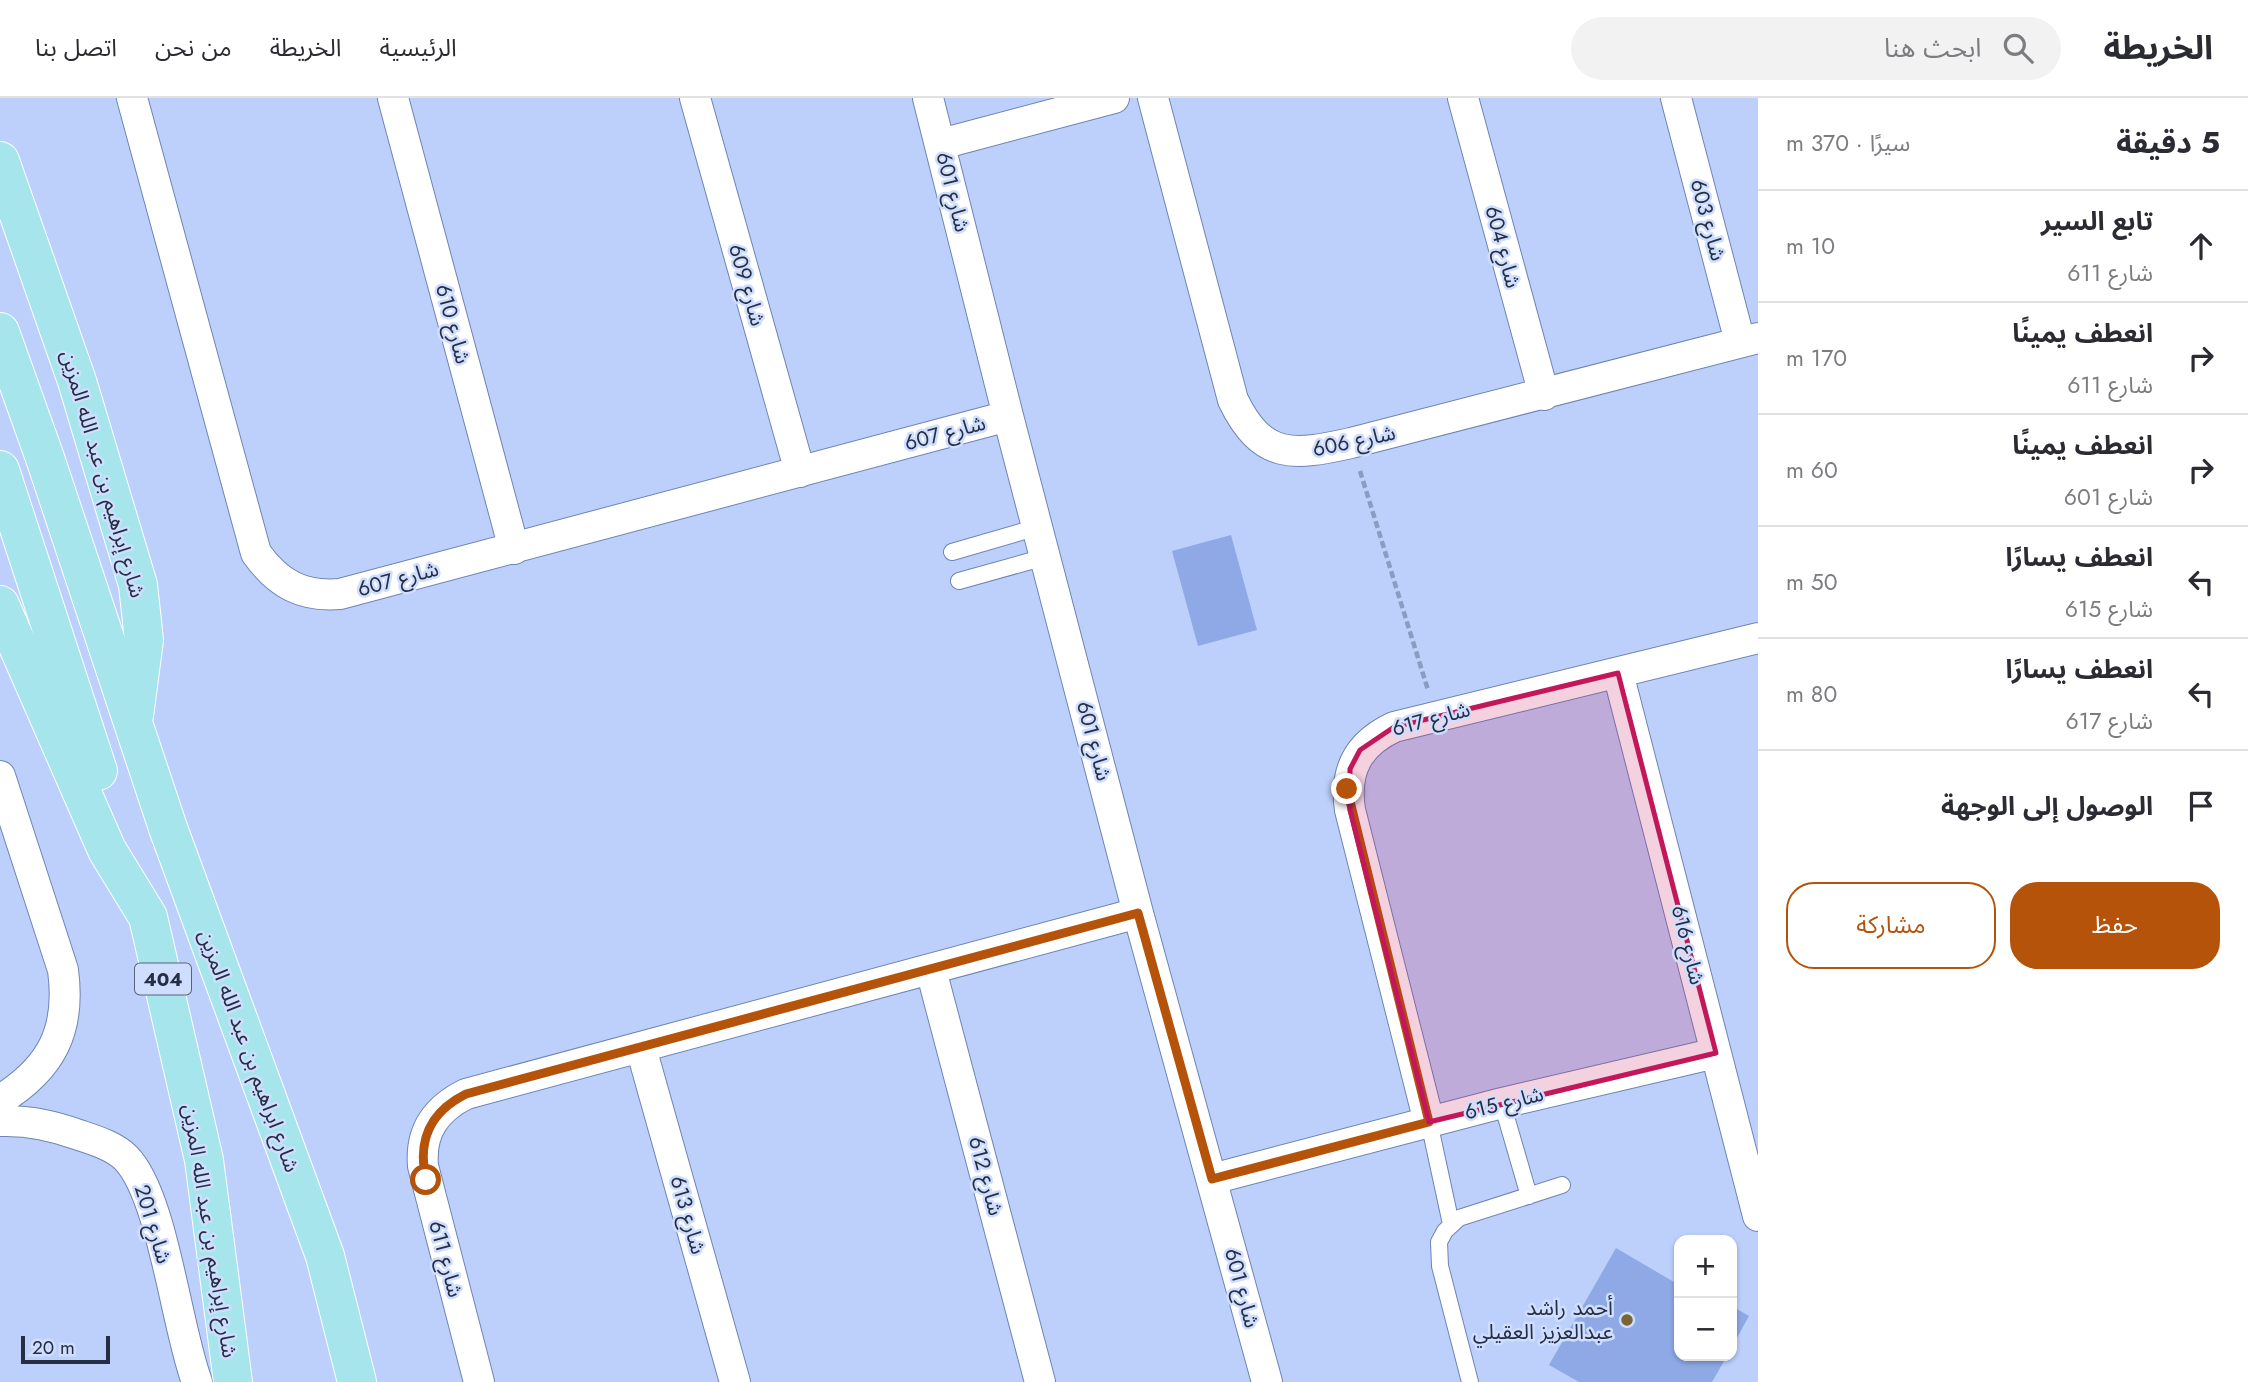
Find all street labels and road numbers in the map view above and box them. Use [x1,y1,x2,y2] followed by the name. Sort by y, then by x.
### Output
[929,149,977,235] street label: شارع 601
[1683,176,1733,264] street label: شارع 603
[1478,202,1528,292] street label: شارع 604
[721,240,773,330] street label: شارع 609
[428,281,478,367] street label: شارع 610
[53,347,153,601] street label: شارع إبراهيم بن عبد الله المزين
[901,408,989,458] street label: شارع 607
[1310,418,1398,464] street label: شارع 606
[354,554,442,604] street label: شارع 607
[1389,694,1473,744] street label: شارع 617
[1069,698,1119,784] street label: شارع 601
[1664,902,1712,988] street label: شارع 616
[191,925,307,1177] street label: شارع ابراهيم بن عبد الله المزين
[135,964,191,995] road number: 404
[1461,1079,1547,1127] street label: شارع 615
[175,1102,245,1360] street label: شارع إبراهيم بن عبد الله المزين
[961,1133,1011,1219] street label: شارع 612
[663,1172,713,1258] street label: شارع 613
[127,1181,179,1267] street label: شارع 201
[421,1217,471,1301] street label: شارع 611
[1217,1245,1267,1331] street label: شارع 601

